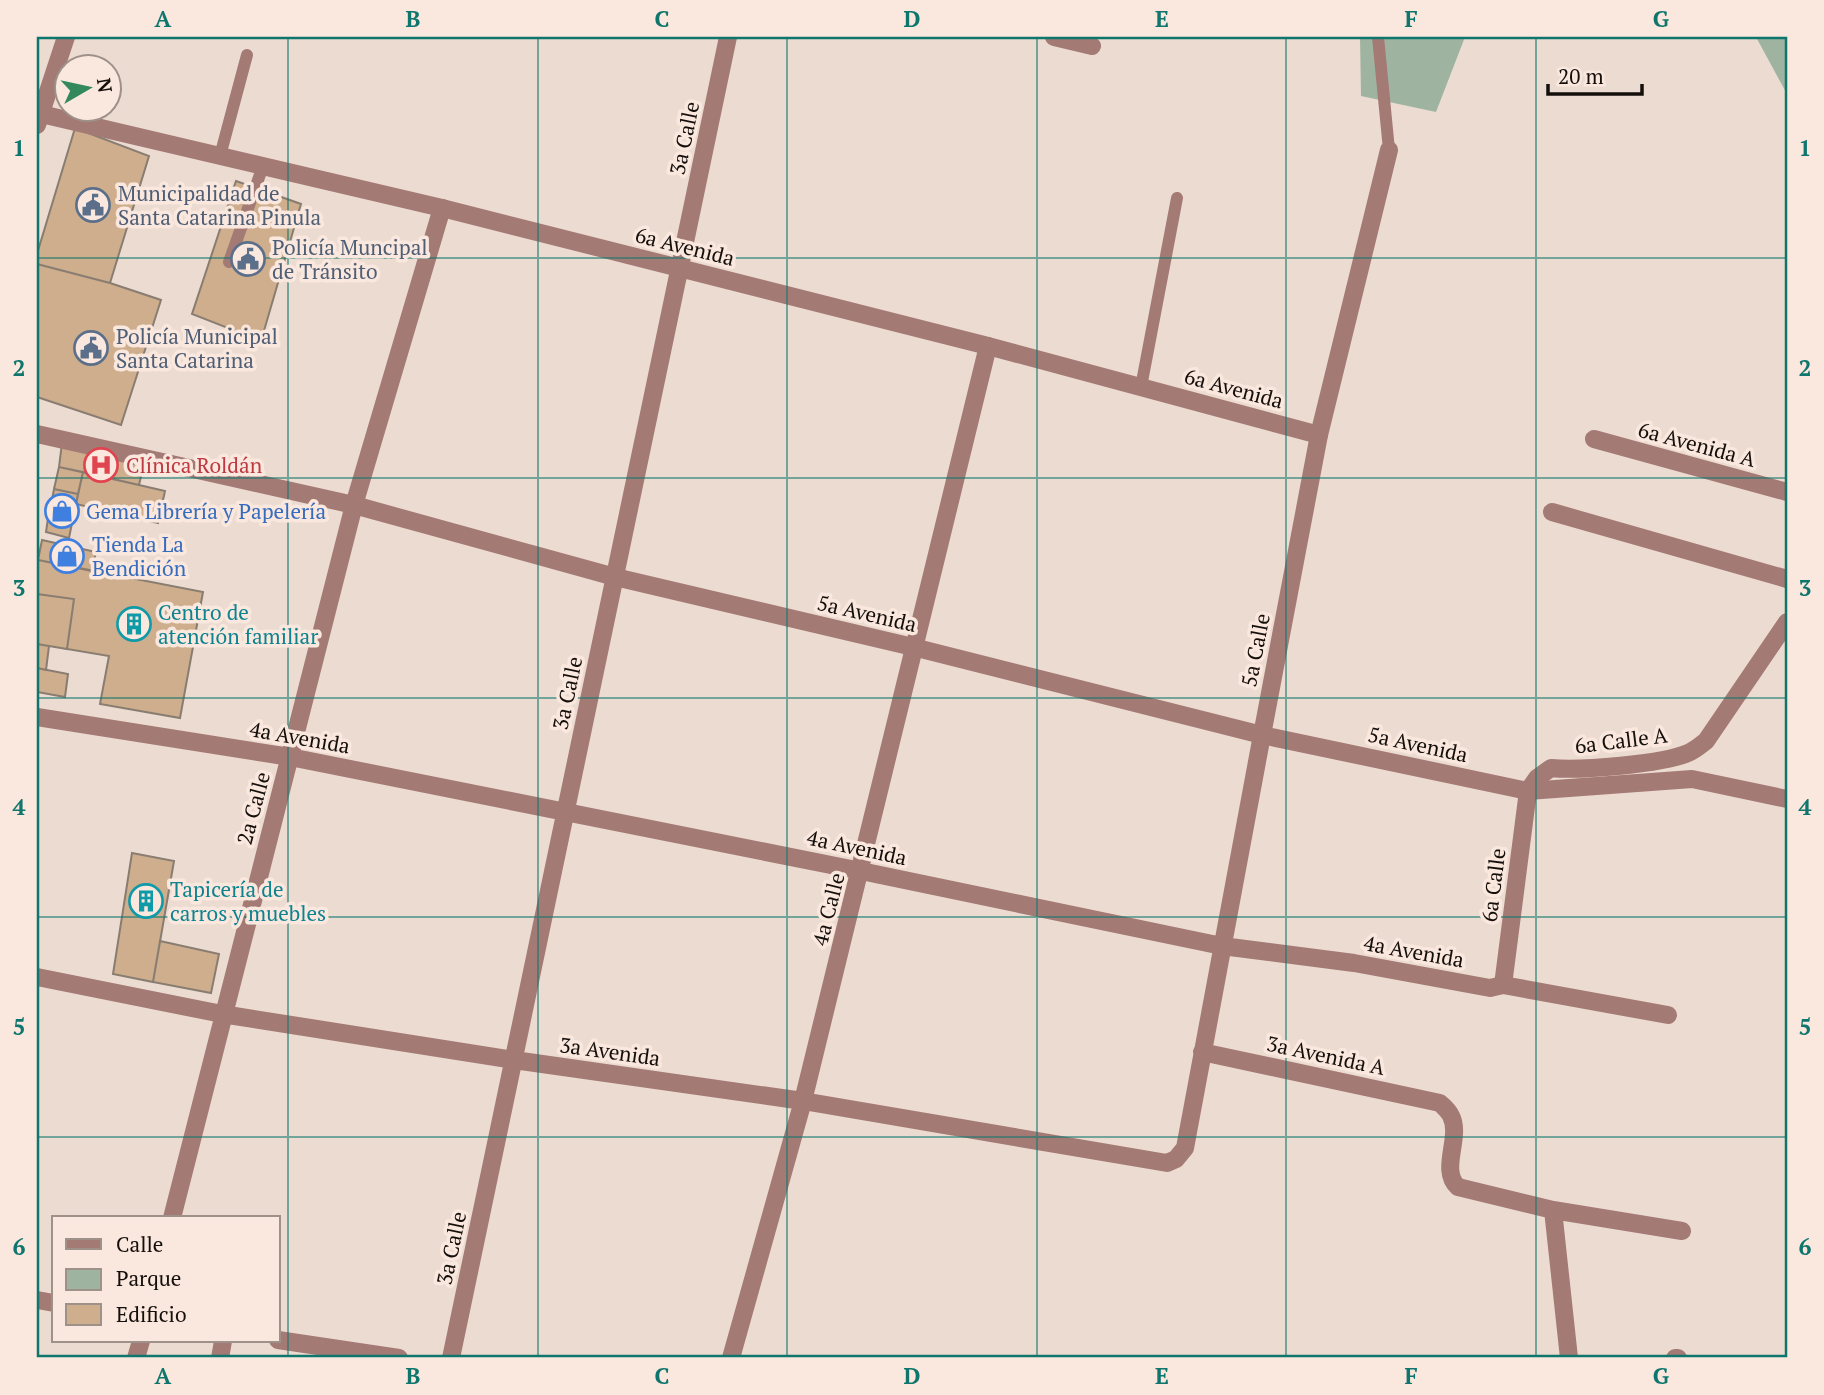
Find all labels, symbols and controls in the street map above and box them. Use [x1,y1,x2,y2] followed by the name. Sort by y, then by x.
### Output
[155,3,172,34] text: A
[406,3,421,34] text: B
[655,3,670,34] text: C
[904,3,921,34] text: D
[1155,3,1169,34] text: E
[1404,3,1418,34] text: F
[1653,3,1670,34] text: G
[52,52,122,122] north arrow
[1548,52,1642,96] scale bar
[1558,62,1604,90] text: 20 m
[92,76,119,95] text: N
[663,99,705,177] street label: 3a Calle
[13,132,26,163] text: 1
[1799,132,1812,163] text: 1
[118,179,322,231] place label: Municipalidad de Santa Catarina Pinula
[74,186,112,224] public building icon: Municipalidad de Santa Catarina Pinula
[632,220,738,272] street label: 6a Avenida
[272,233,428,285] place label: Policía Muncipal de Tránsito
[229,240,267,278] public building icon: Policía Muncipal de Tránsito
[116,322,278,374] place label: Policía Municipal Santa Catarina
[72,329,110,367] public building icon: Policía Municipal Santa Catarina
[13,352,26,383] text: 2
[1799,352,1812,383] text: 2
[1181,361,1287,415] street label: 6a Avenida
[1635,415,1759,473] street label: 6a Avenida A
[82,446,120,484] hospital icon: Clínica Roldán
[126,451,263,479] place label: Clínica Roldán
[43,492,81,530] shop icon: Gema Librería y Papelería
[86,497,326,525] place label: Gema Librería y Papelería
[92,530,187,582] place label: Tienda La Bendición
[48,537,86,575] shop icon: Tienda La Bendición
[13,572,26,603] text: 3
[1799,572,1812,603] text: 3
[815,588,920,638] street label: 5a Avenida
[158,598,318,650] place label: Centro de atención familiar
[115,605,153,643] building icon: Centro de atención familiar
[1234,611,1276,689] street label: 5a Calle
[546,654,588,732] street label: 3a Calle
[248,714,353,760] street label: 4a Avenida
[1366,720,1471,768] street label: 5a Avenida
[1573,720,1670,760] street label: 6a Calle A
[230,769,276,847] street label: 2a Calle
[13,791,26,822] text: 4
[1799,791,1812,822] text: 4
[805,823,910,871] street label: 4a Avenida
[1475,846,1511,924] street label: 6a Calle
[805,870,851,948] street label: 4a Calle
[170,875,326,927] place label: Tapicería de carros y muebles
[127,882,165,920] building icon: Tapicería de carros y muebles
[1362,928,1467,974] street label: 4a Avenida
[13,1011,26,1042] text: 5
[1799,1011,1812,1042] text: 5
[1264,1029,1388,1081] street label: 3a Avenida A
[558,1030,662,1072] street label: 3a Avenida
[430,1209,472,1287] street label: 3a Calle
[52,1216,280,1342] legend
[116,1230,163,1258] text: Calle
[13,1231,26,1262] text: 6
[1799,1231,1812,1262] text: 6
[116,1264,181,1292] text: Parque
[116,1300,187,1328] text: Edificio
[155,1360,172,1391] text: A
[406,1360,421,1391] text: B
[655,1360,670,1391] text: C
[904,1360,921,1391] text: D
[1155,1360,1169,1391] text: E
[1404,1360,1418,1391] text: F
[1653,1360,1670,1391] text: G

